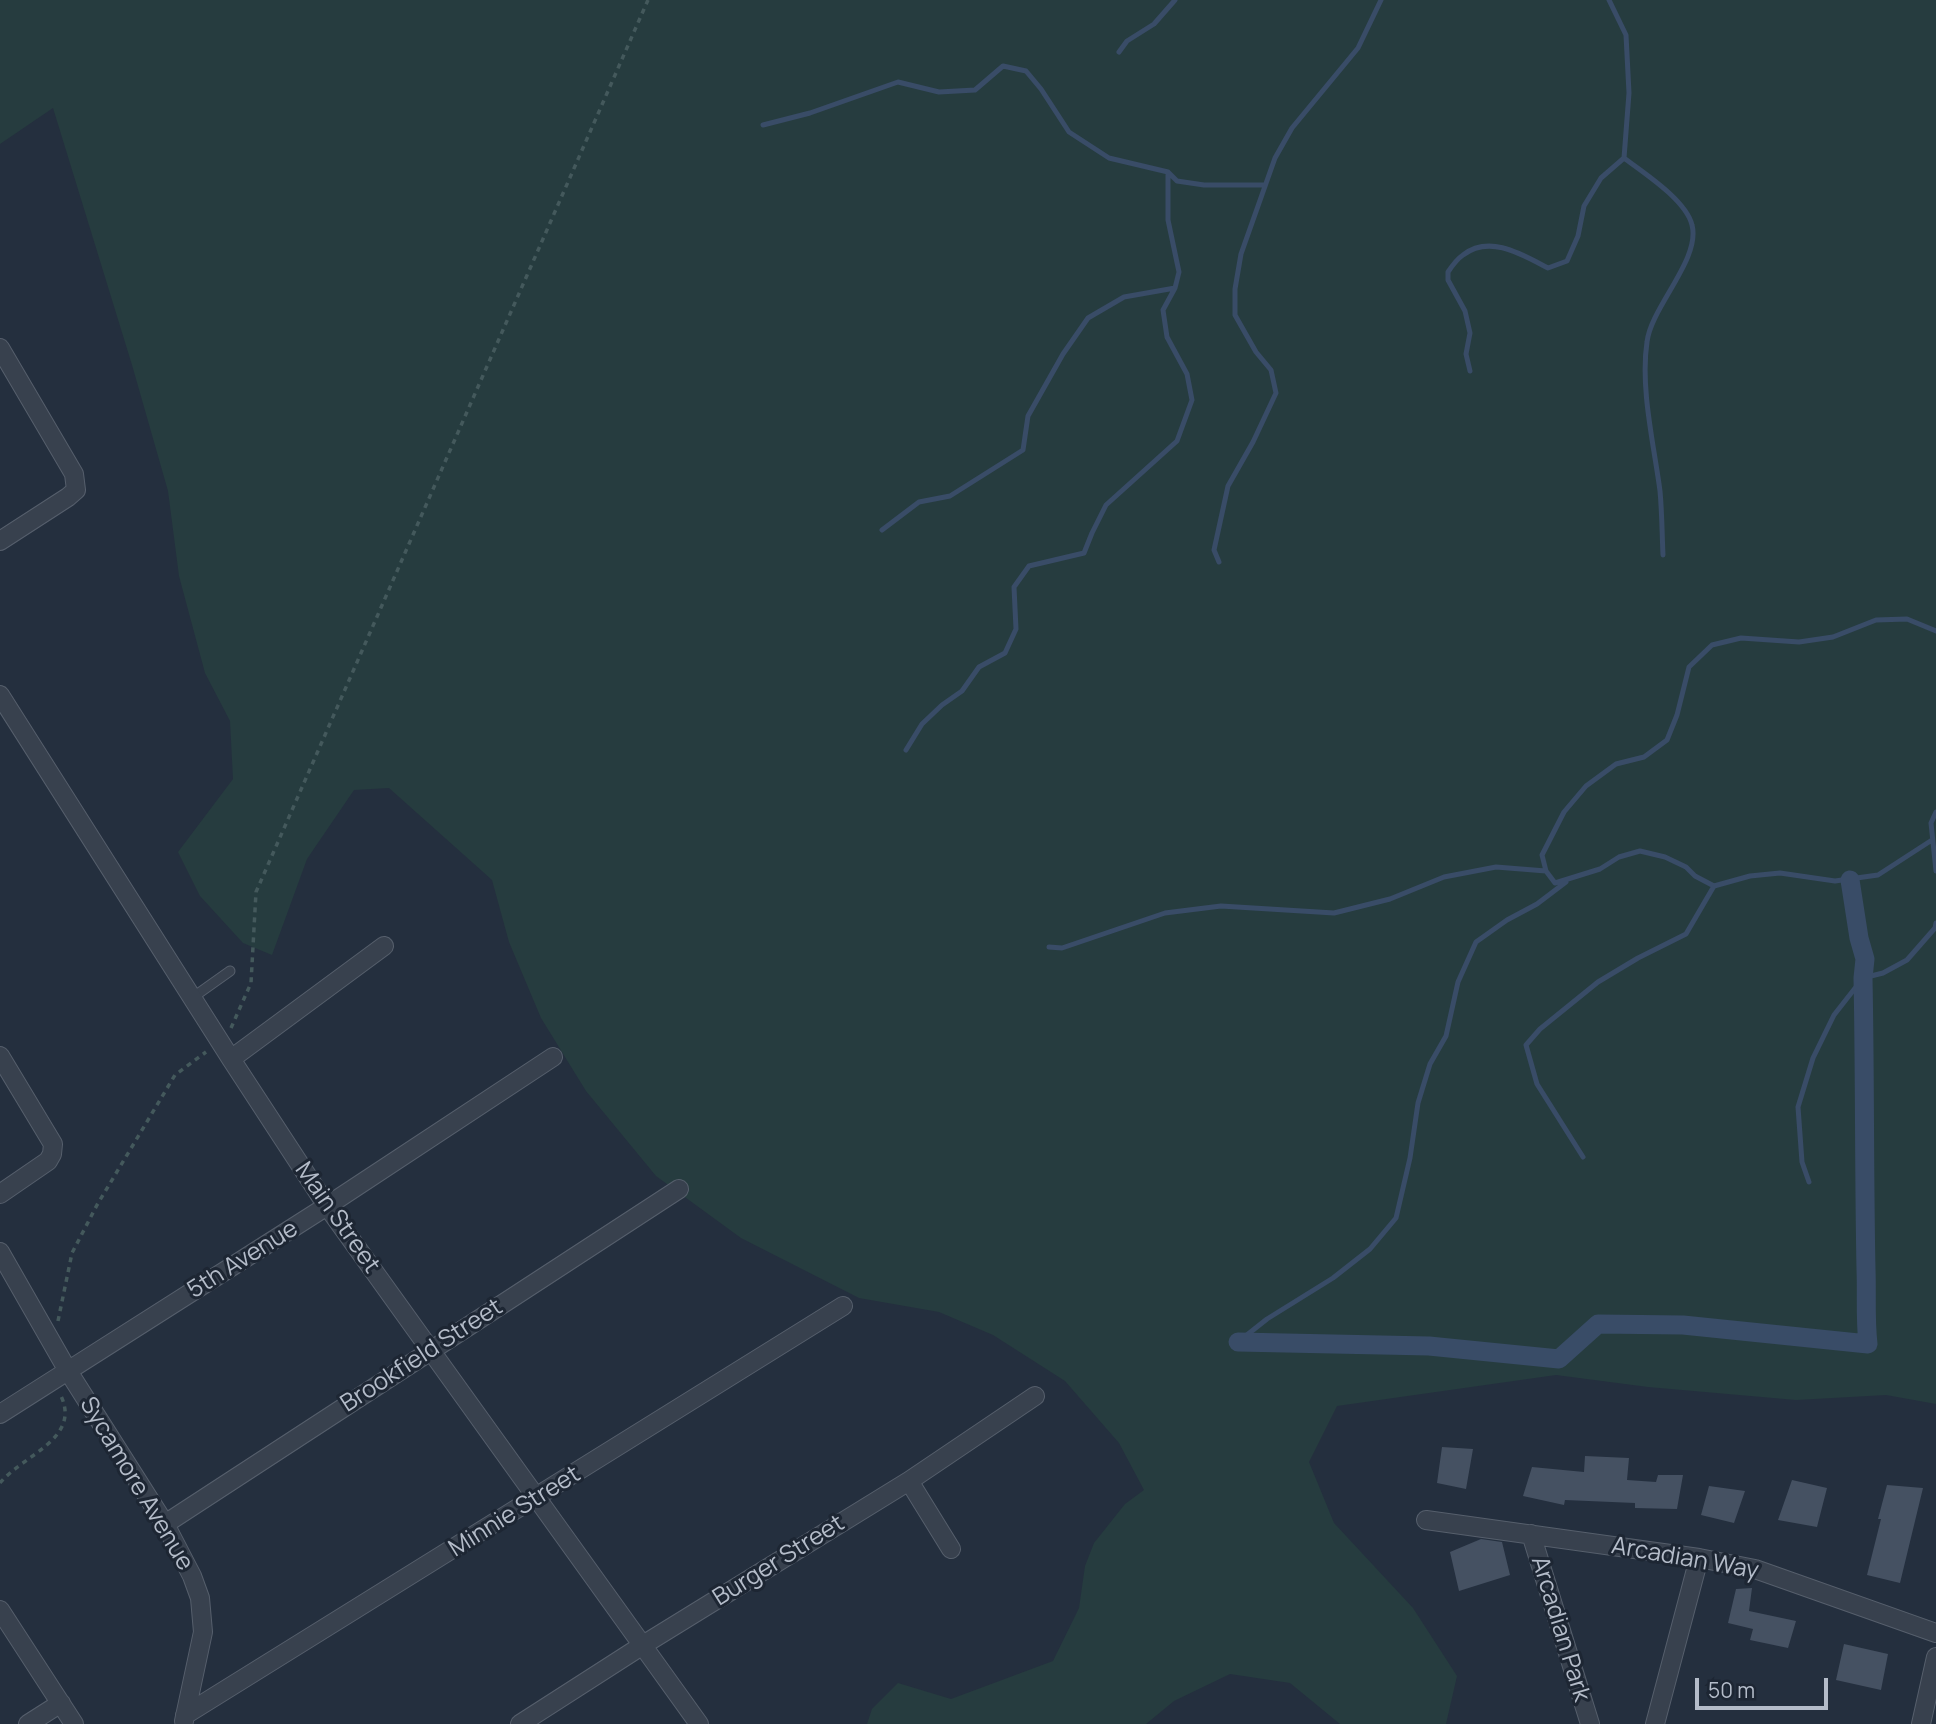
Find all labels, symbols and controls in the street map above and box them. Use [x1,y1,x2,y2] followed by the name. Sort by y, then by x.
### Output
[288,1157,386,1279] street label: Main Street
[182,1215,304,1305] street label: 5th Avenue
[336,1293,508,1419] street label: Brookfield Street
[73,1392,199,1576] street label: Sycamore Avenue
[444,1460,586,1564] street label: Minnie Street
[708,1509,850,1613] street label: Burger Street
[1609,1532,1761,1586] street label: Arcadian Way
[1524,1553,1596,1705] street label: Arcadian Park
[1698,1664,1831,1708] scale bar
[1708,1676,1755,1704] text: 50 m

